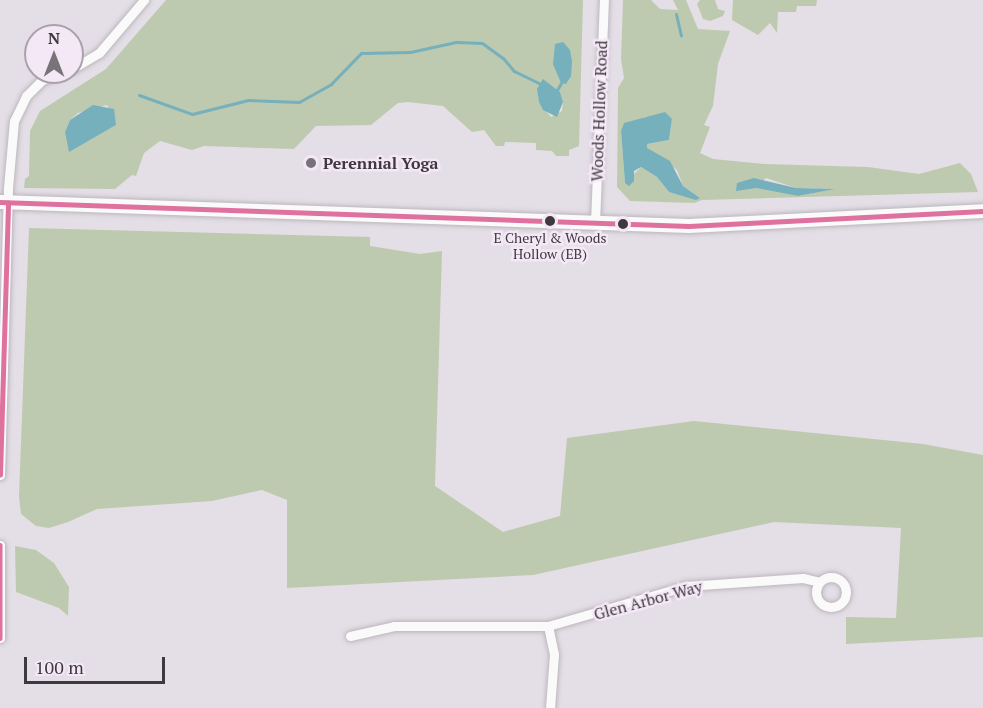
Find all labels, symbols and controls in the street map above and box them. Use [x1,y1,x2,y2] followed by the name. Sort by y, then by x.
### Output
[24,24,84,84] north arrow
[48,27,60,49] text: N
[587,40,611,182] street label: Woods Hollow Road
[323,153,438,173] place label: Perennial Yoga
[304,156,318,170] marker: Perennial Yoga
[544,215,556,227] marker: E Cheryl & Woods Hollow (EB)
[617,218,629,230] unlabelled marker
[493,230,607,262] place label: E Cheryl & Woods Hollow (EB)
[591,576,705,624] street label: Glen Arbor Way
[27,645,168,683] scale bar
[35,655,84,679] text: 100 m

